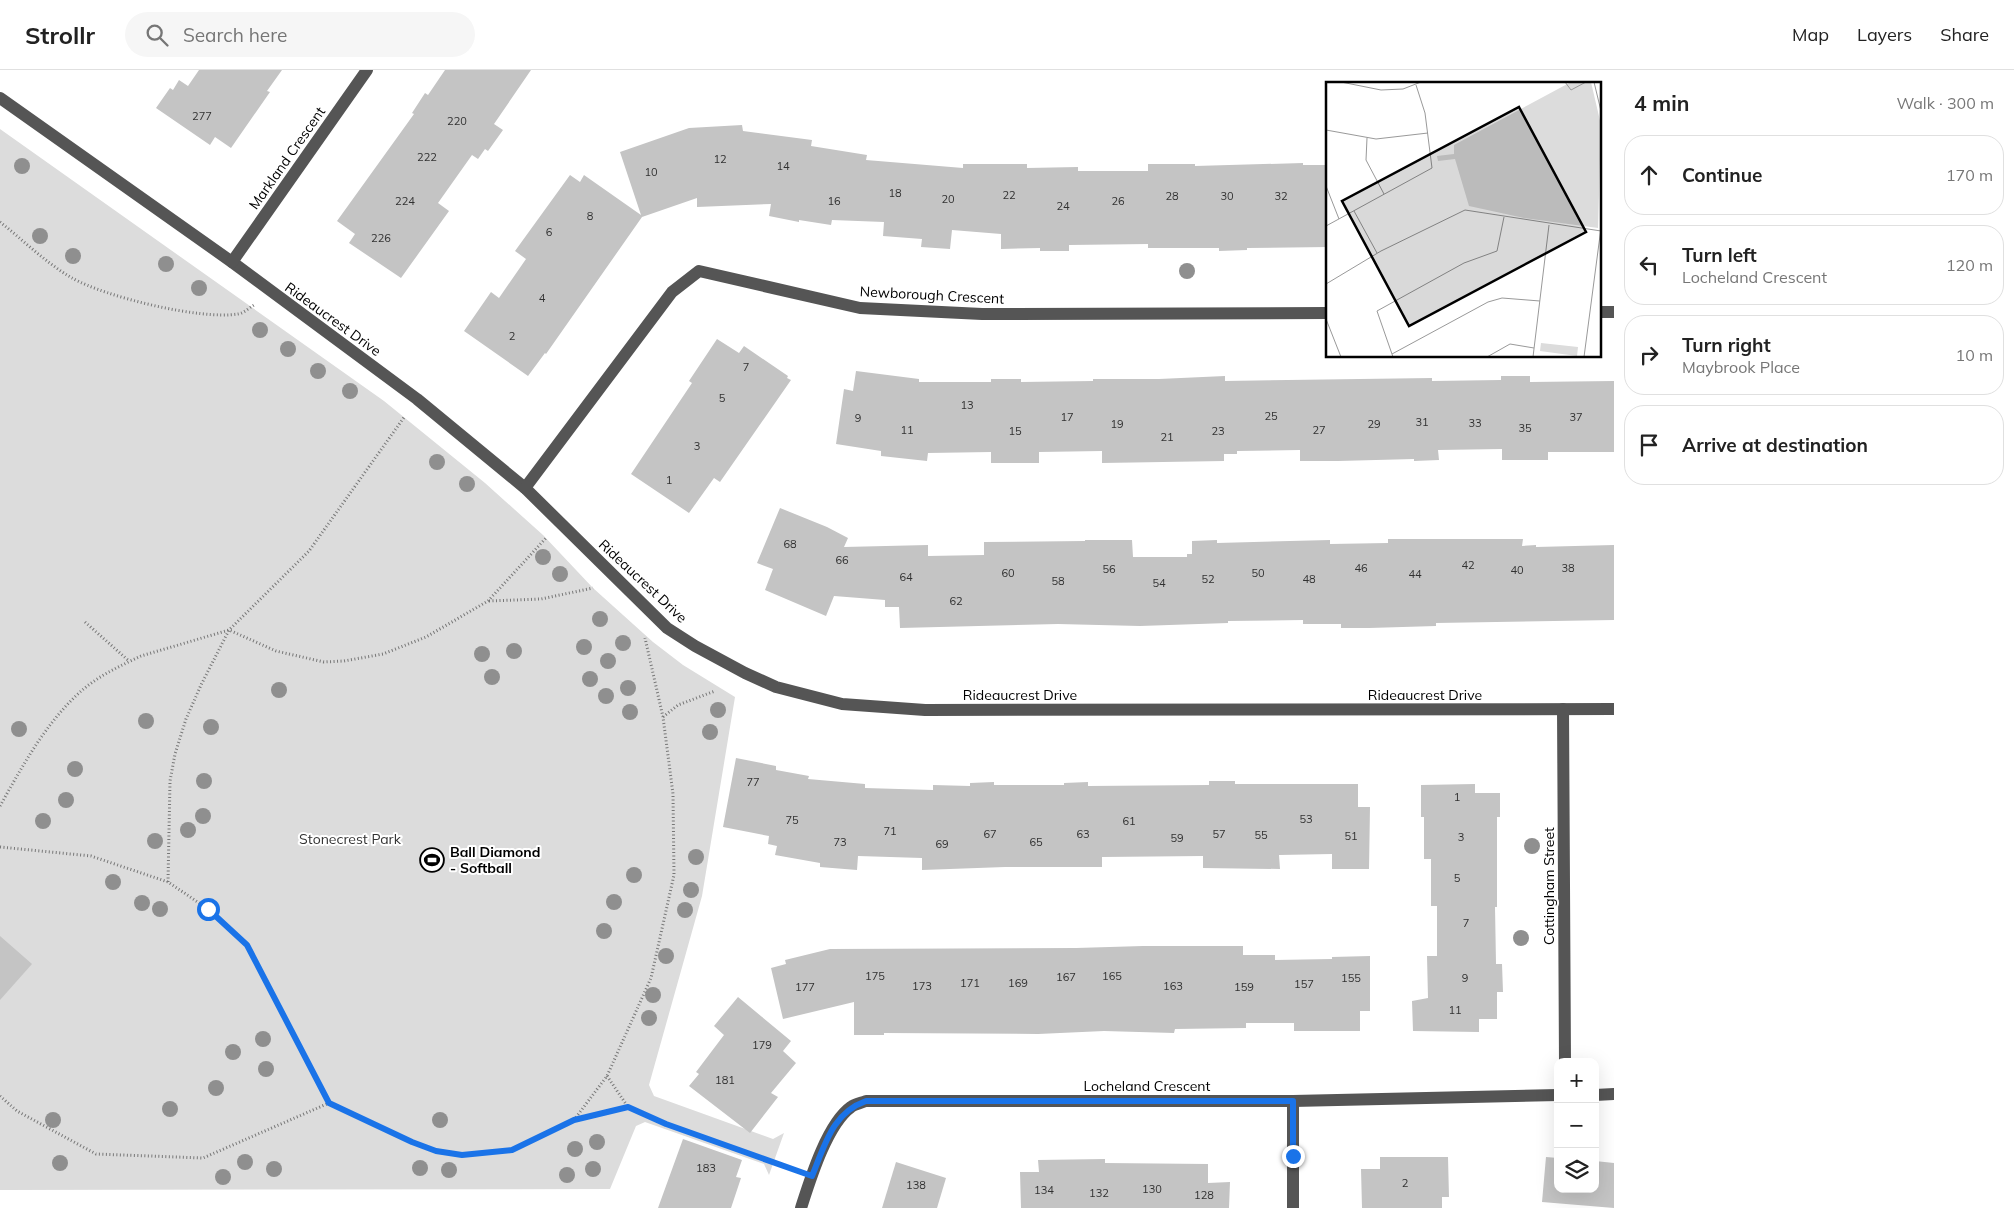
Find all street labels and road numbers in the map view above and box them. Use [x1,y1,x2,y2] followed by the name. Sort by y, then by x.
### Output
[245,103,329,213] street label: Markland Crescent
[281,278,385,360] street label: Rideaucrest Drive
[859,282,1005,308] street label: Newborough Crescent
[595,535,691,627] street label: Rideaucrest Drive
[963,686,1077,704] street label: Rideaucrest Drive
[1368,686,1482,704] street label: Rideaucrest Drive
[1540,827,1558,945] street label: Cottingham Street
[1084,1077,1211,1095] street label: Locheland Crescent

